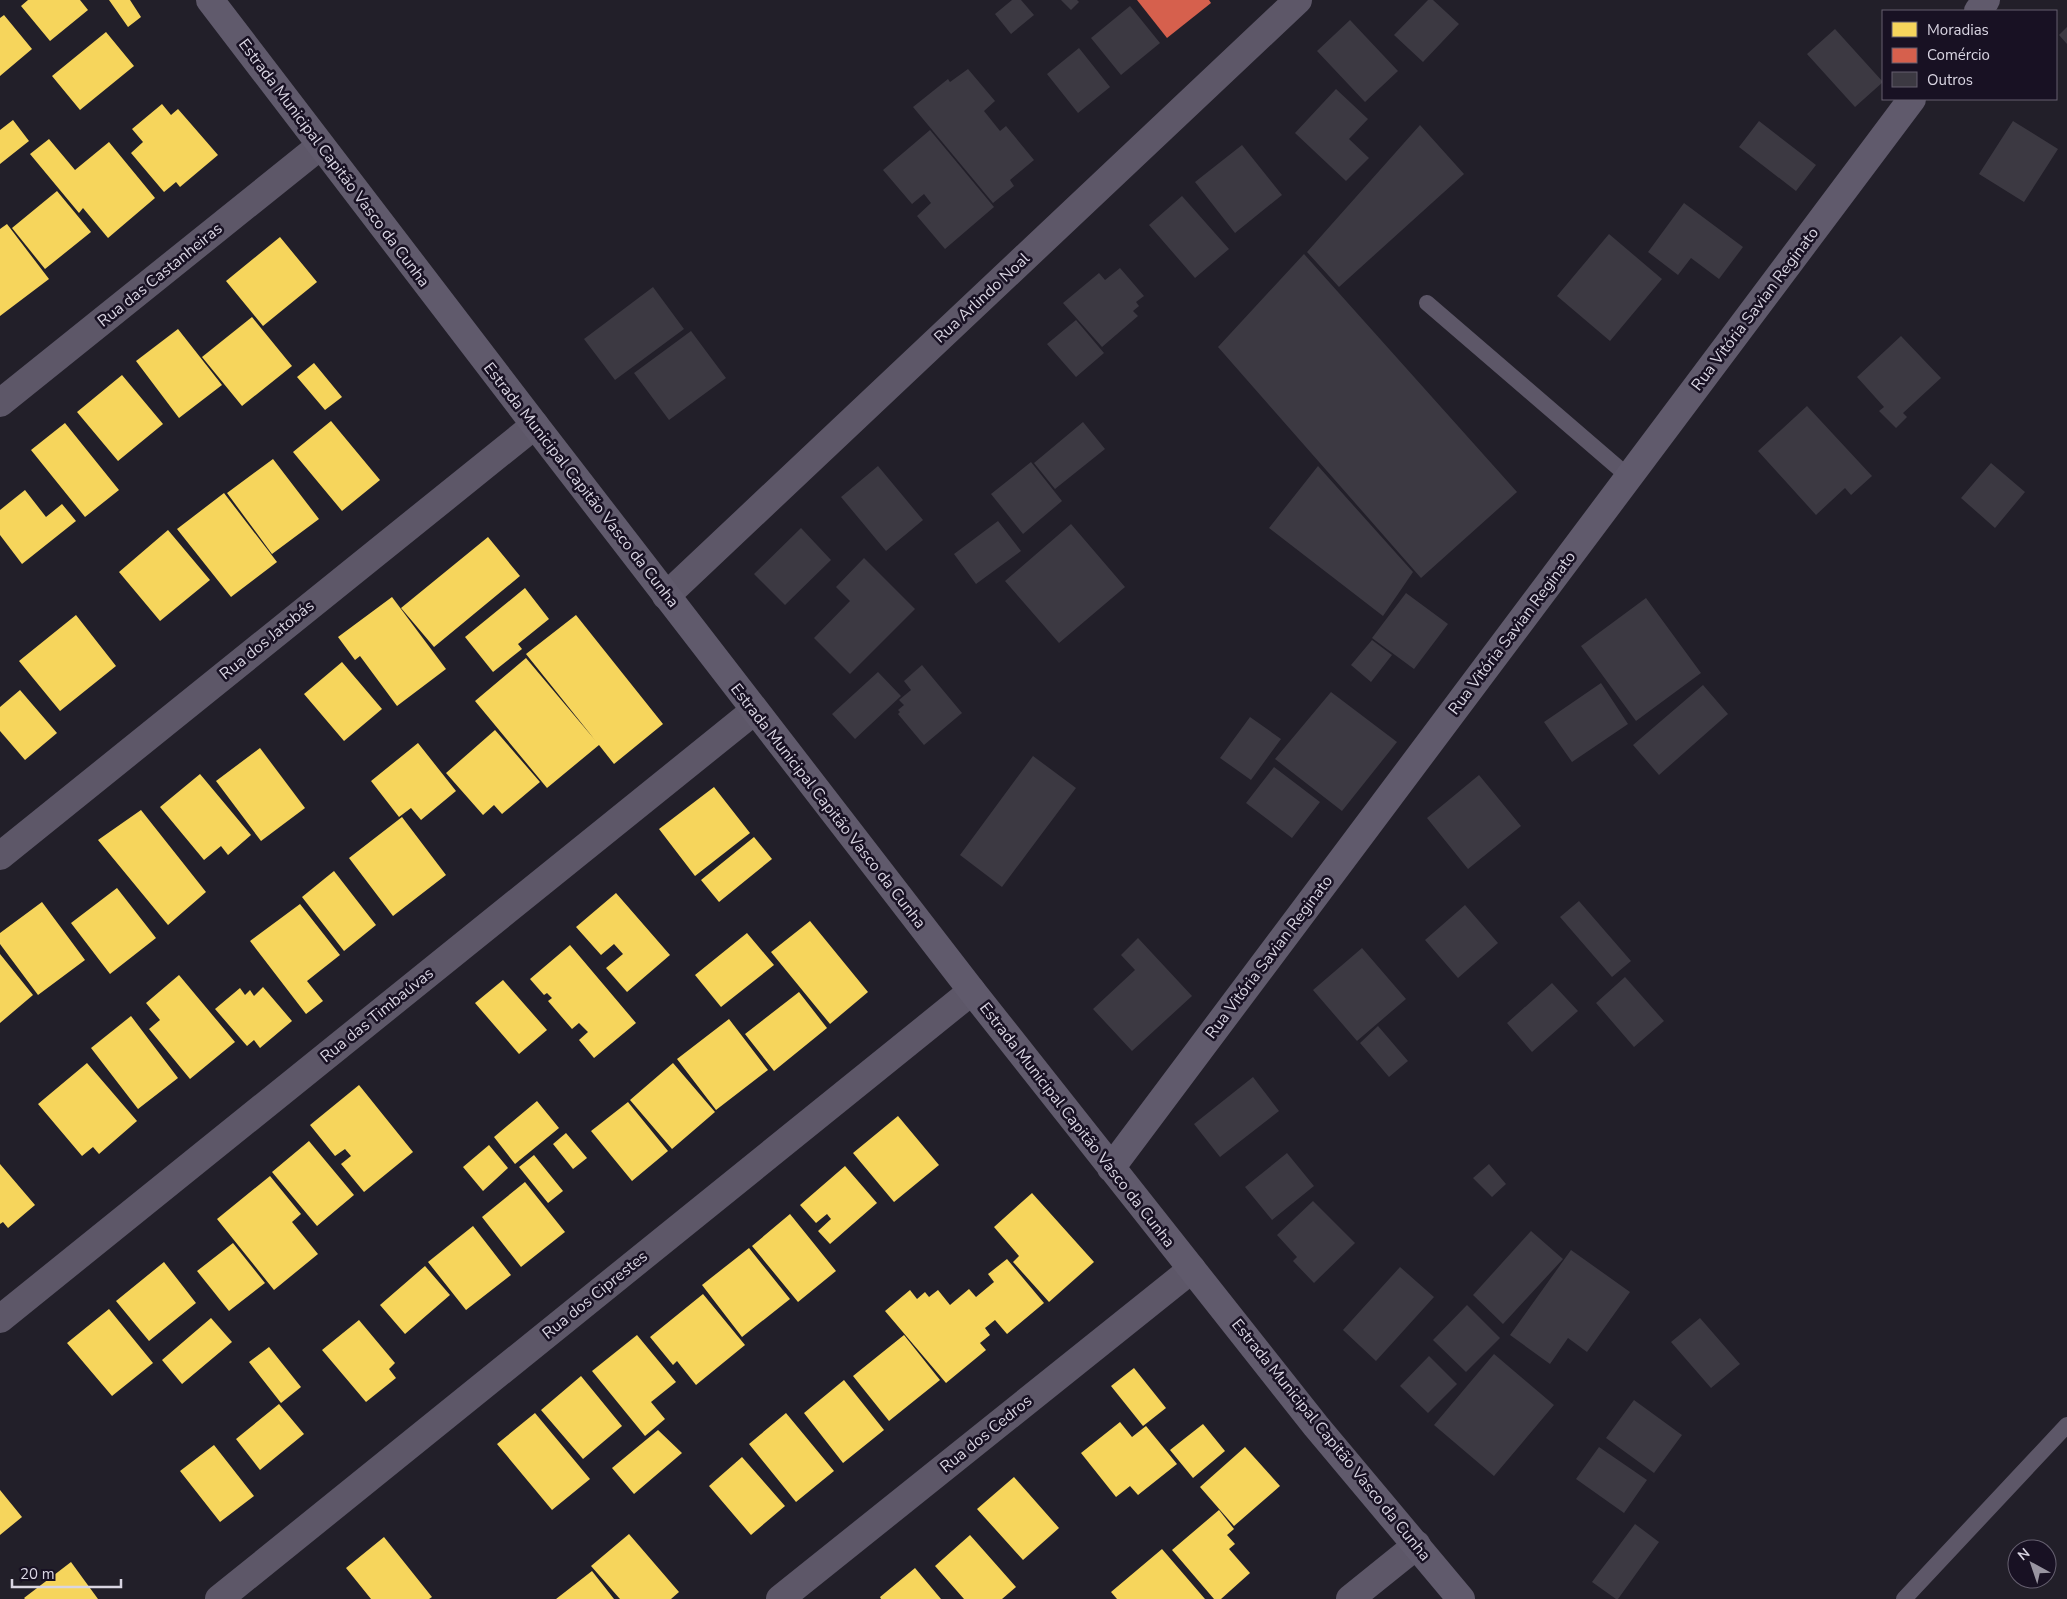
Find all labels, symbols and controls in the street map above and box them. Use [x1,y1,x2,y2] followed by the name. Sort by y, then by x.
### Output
[1882,10,2057,100] legend
[1927,20,1989,40] text: Moradias
[233,34,435,292] street label: Estrada Municipal Capitão Vasco da Cunha
[1927,45,1990,65] text: Comércio
[1927,70,1973,90] text: Outros
[93,218,227,332] street label: Rua das Castanheiras
[1686,223,1824,395] street label: Rua Vitória Savian Reginato
[929,248,1035,348] street label: Rua Arlindo Noal
[478,358,684,612] street label: Estrada Municipal Capitão Vasco da Cunha
[1443,547,1581,719] street label: Rua Vitória Savian Reginato
[215,595,319,685] street label: Rua dos Jatobás
[725,679,931,933] street label: Estrada Municipal Capitão Vasco da Cunha
[1200,871,1338,1043] street label: Rua Vitória Savian Reginato
[316,962,438,1068] street label: Rua das Timbaúvas
[974,998,1180,1252] street label: Estrada Municipal Capitão Vasco da Cunha
[538,1246,652,1344] street label: Rua dos Ciprestes
[1226,1314,1436,1566] street label: Estrada Municipal Capitão Vasco da Cunha
[935,1390,1037,1478] street label: Rua dos Cedros
[2007,1539,2057,1589] north arrow
[2014,1544,2034,1565] text: N
[12,1556,121,1588] scale bar
[20,1564,55,1584] text: 20 m

